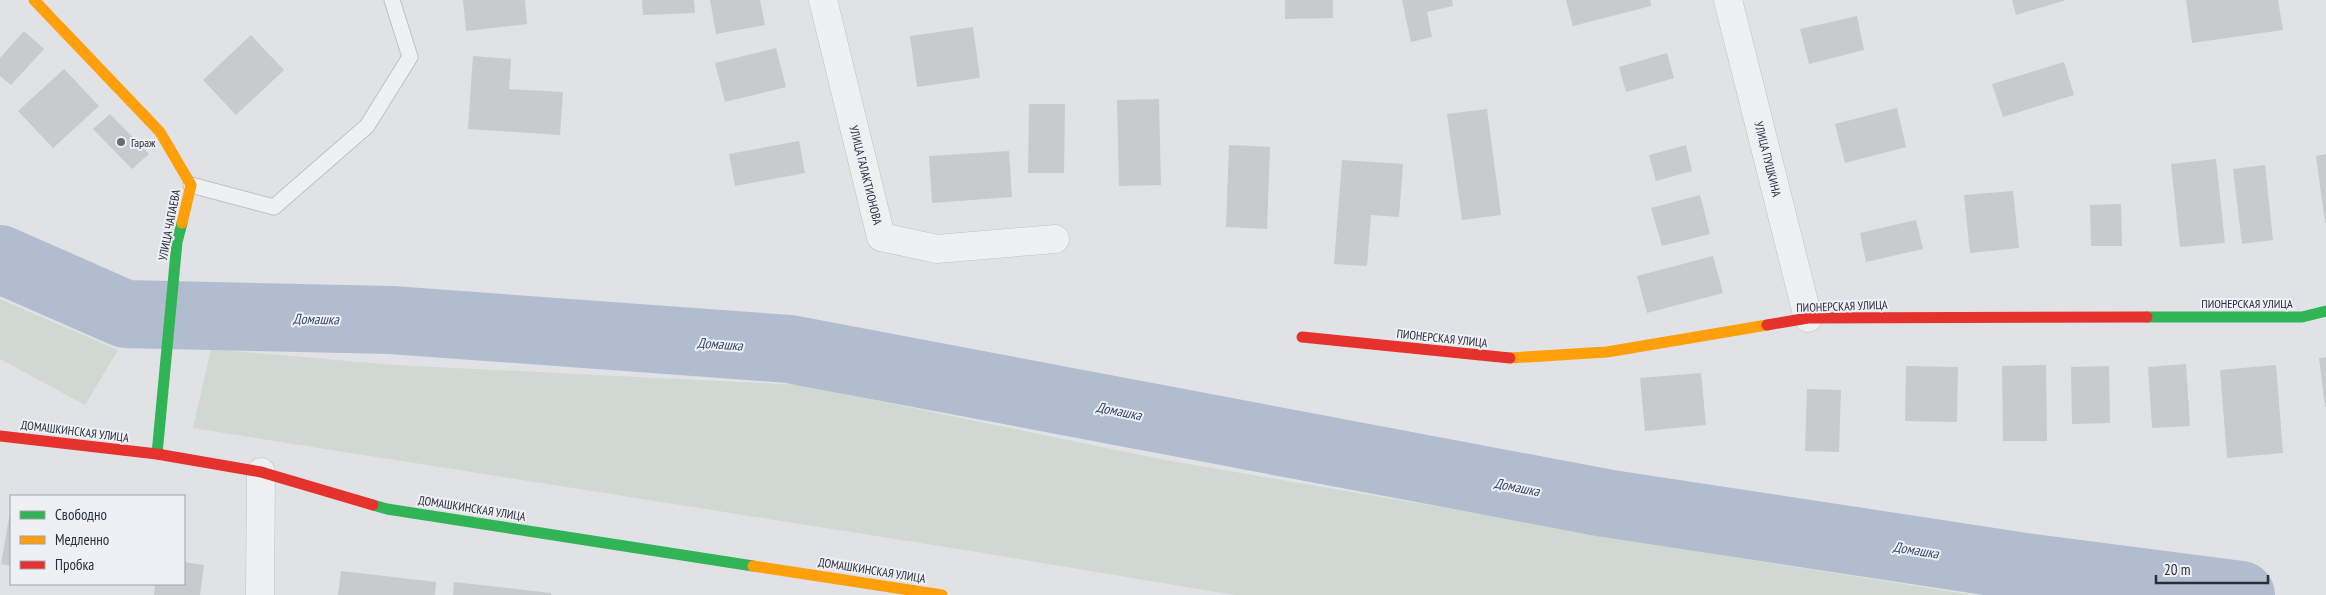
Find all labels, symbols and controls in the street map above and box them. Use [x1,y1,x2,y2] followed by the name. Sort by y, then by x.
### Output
[1751,120,1785,198] street label: УЛИЦА ПУШКИНА
[846,124,886,226] street label: УЛИЦА ГАЛАКТИОНОВА
[131,135,156,150] place label: Гараж
[115,136,127,148] marker: Гараж
[155,188,183,262] street label: УЛИЦА ЧАПАЕВА
[2201,296,2293,311] street label: ПИОНЕРСКАЯ УЛИЦА
[1796,297,1888,315] street label: ПИОНЕРСКАЯ УЛИЦА
[292,310,340,328] water label: Домашка
[1396,326,1488,350] street label: ПИОНЕРСКАЯ УЛИЦА
[696,333,745,355] water label: Домашка
[1094,398,1144,424] water label: Домашка
[20,417,130,445] street label: ДОМАШКИНСКАЯ УЛИЦА
[1492,474,1542,500] water label: Домашка
[417,492,527,524] street label: ДОМАШКИНСКАЯ УЛИЦА
[10,495,185,585] legend
[55,505,107,524] text: Свободно
[55,530,109,549] text: Медленно
[1891,537,1941,563] water label: Домашка
[2156,552,2268,584] scale bar
[817,554,927,586] street label: ДОМАШКИНСКАЯ УЛИЦА
[55,555,94,574] text: Пробка
[2164,560,2190,579] text: 20 m

